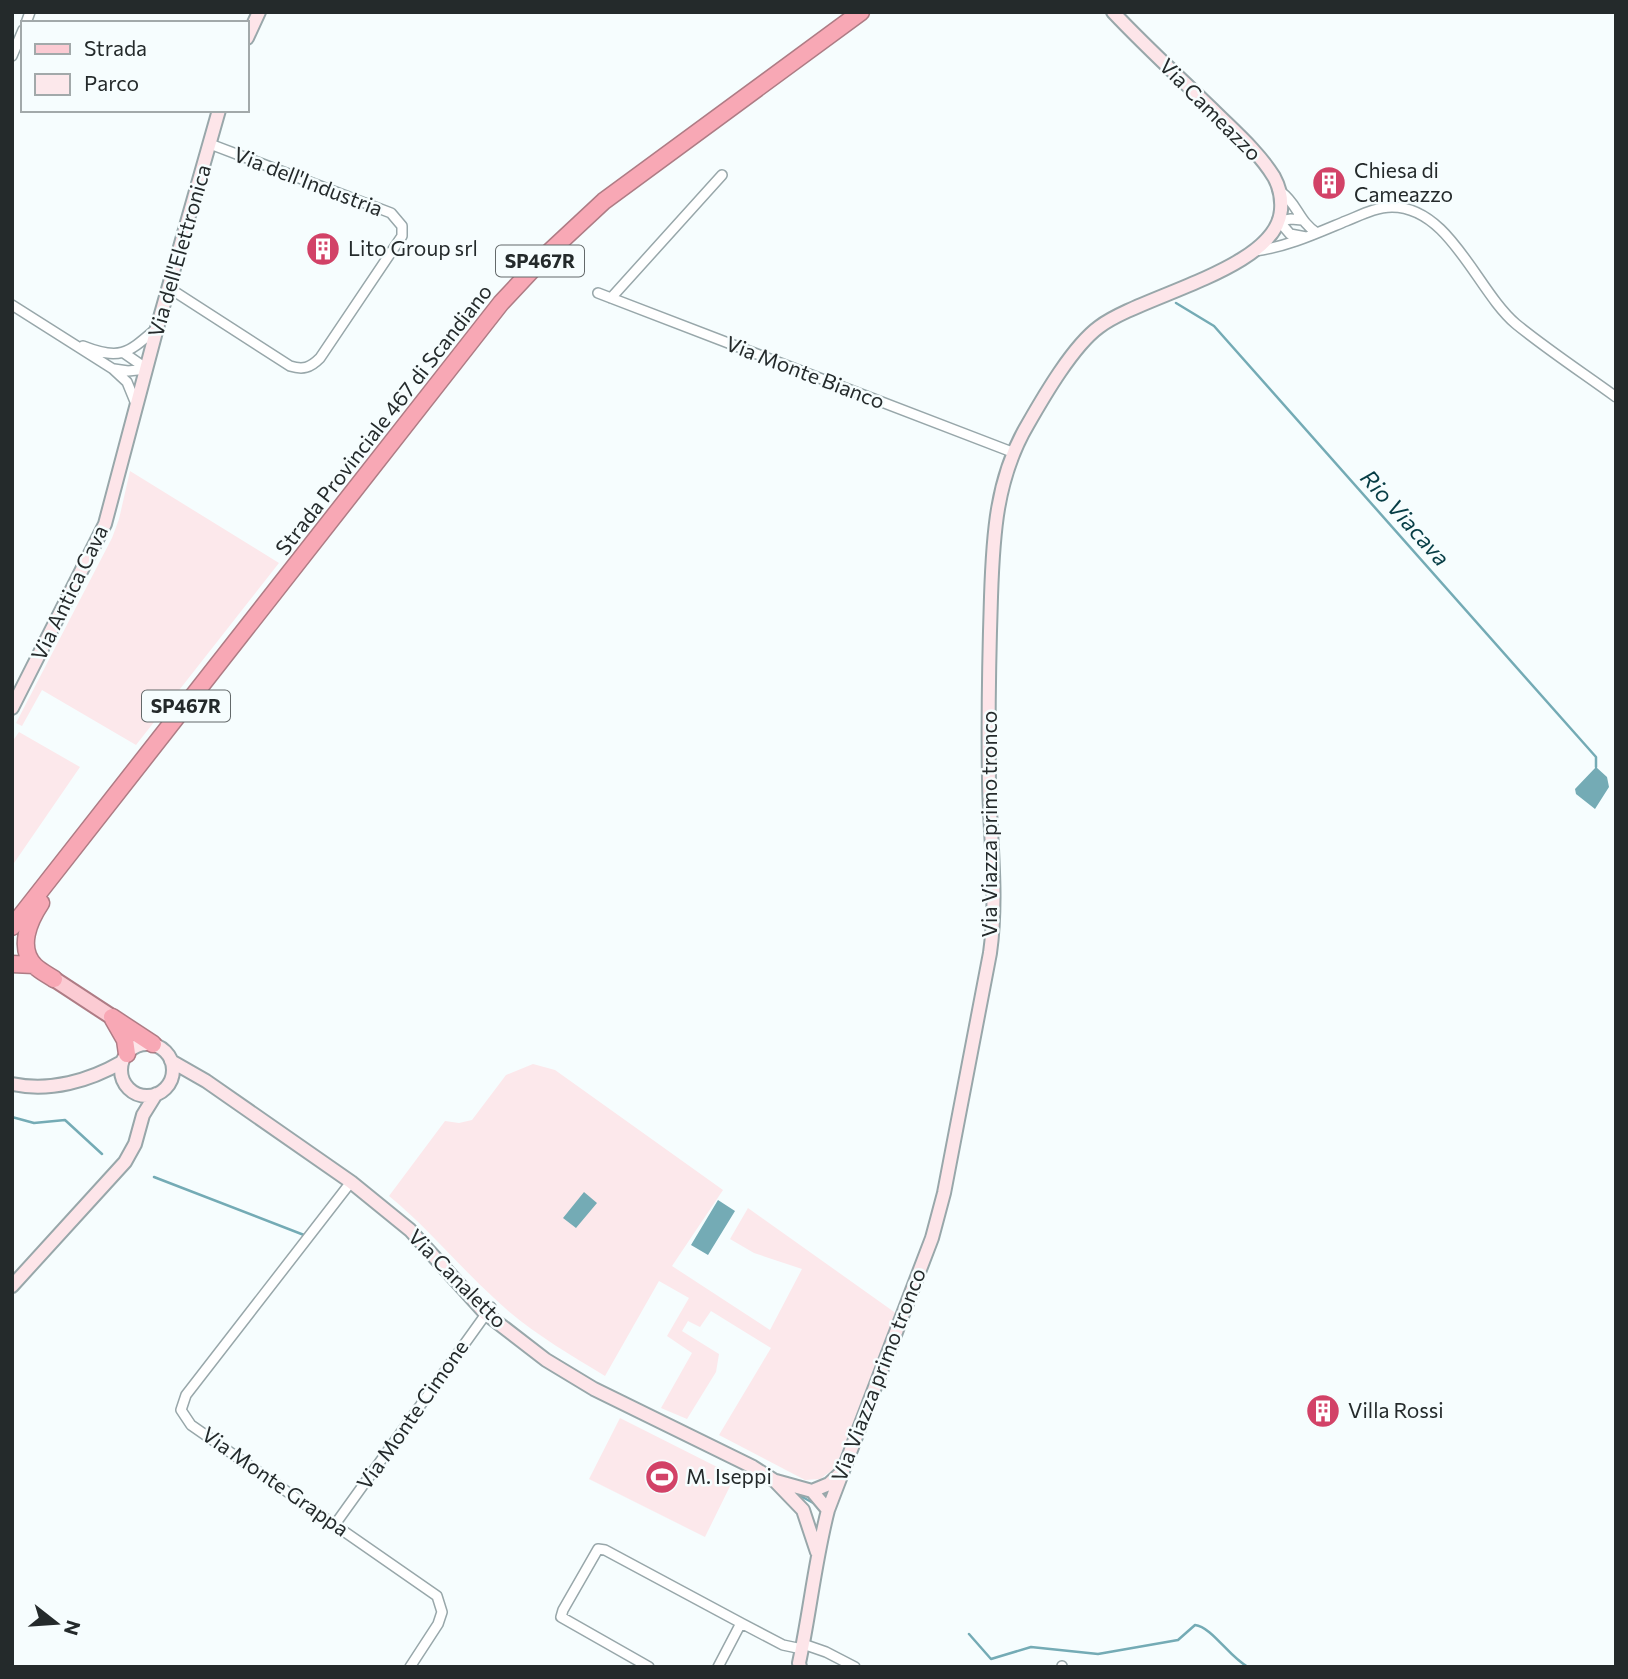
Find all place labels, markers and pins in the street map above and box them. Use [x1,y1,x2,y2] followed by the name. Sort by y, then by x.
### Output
[1354,157,1453,206] place label: Chiesa di Cameazzo
[1310,164,1348,202] building icon: Chiesa di Cameazzo
[304,230,342,268] building icon: Lito Group srl
[348,235,478,260] place label: Lito Group srl
[1304,1392,1342,1430] building icon: Villa Rossi
[1348,1397,1444,1422] place label: Villa Rossi
[643,1458,681,1496] sports icon: M. Iseppi
[686,1463,772,1488] place label: M. Iseppi

